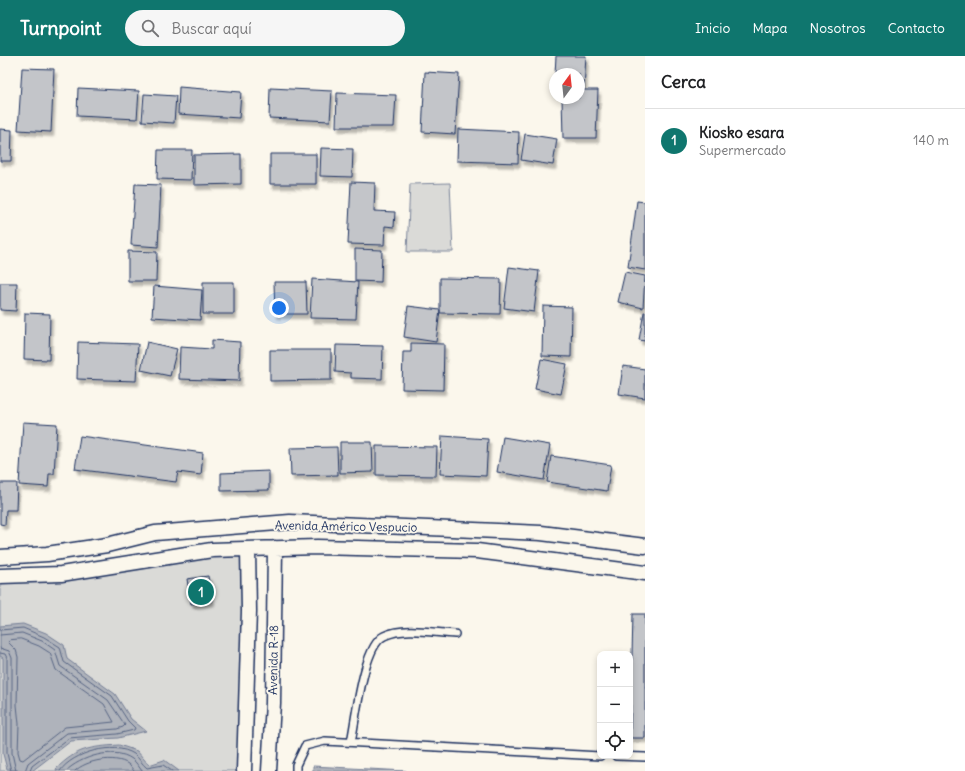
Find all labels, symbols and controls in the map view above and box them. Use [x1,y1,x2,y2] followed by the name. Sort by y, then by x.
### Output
[125,10,405,46] search box
[20,16,101,40] text: Turnpoint
[139,17,161,39] icon: search
[171,19,252,38] text: Buscar aquí
[695,19,730,37] text: Inicio
[752,19,788,37] text: Mapa
[810,19,866,37] text: Nosotros
[888,19,945,37] text: Contacto
[549,68,585,104] north arrow
[661,71,706,93] text: Cerca
[699,123,784,142] text: Kiosko esara
[671,132,677,149] text: 1
[913,132,949,149] text: 140 m
[699,142,786,159] text: Supermercado
[269,298,289,318] your location
[275,517,418,535] street label: Avenida Américo Vespucio
[188,577,214,607] pin: 1
[265,625,281,695] street label: Avenida R-18
[597,651,633,759] map controls
[597,651,633,687] button: +
[597,687,633,723] button: −
[597,723,633,759] button: locate

